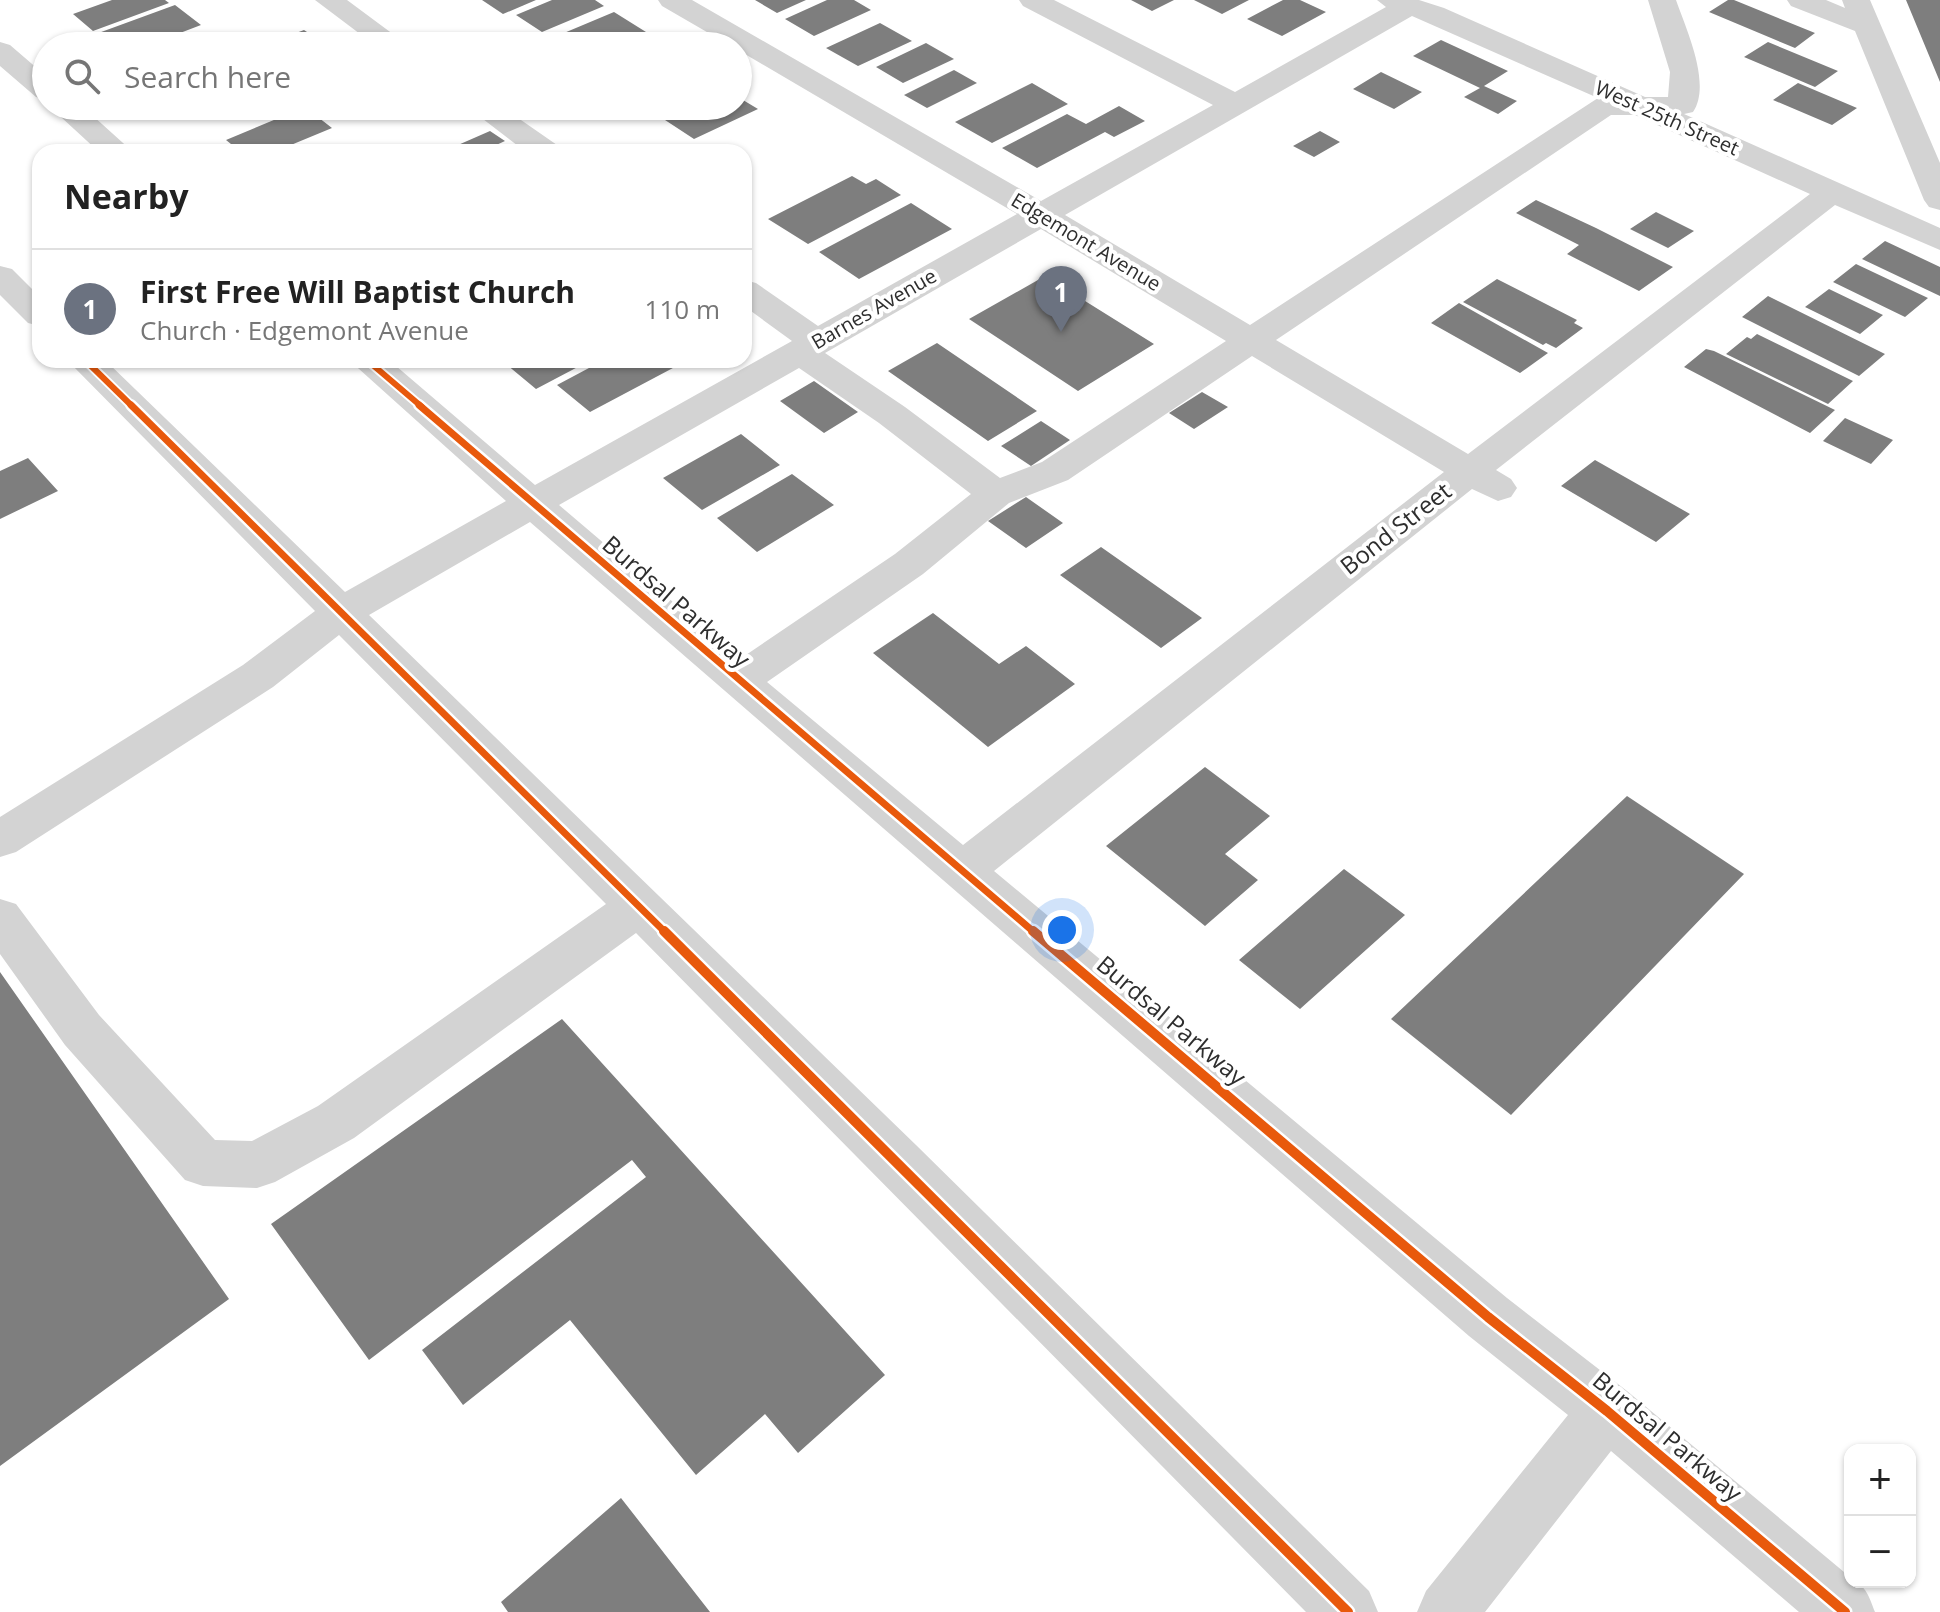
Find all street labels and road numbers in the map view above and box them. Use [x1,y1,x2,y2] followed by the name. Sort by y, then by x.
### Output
[1591,74,1743,161] street label: West 25th Street
[1006,186,1166,297] street label: Edgemont Avenue
[806,262,941,355] street label: Barnes Avenue
[1333,474,1457,582] street label: Bond Street
[596,527,759,675] street label: Burdsal Parkway
[1090,947,1255,1093] street label: Burdsal Parkway
[1586,1363,1751,1509] street label: Burdsal Parkway

